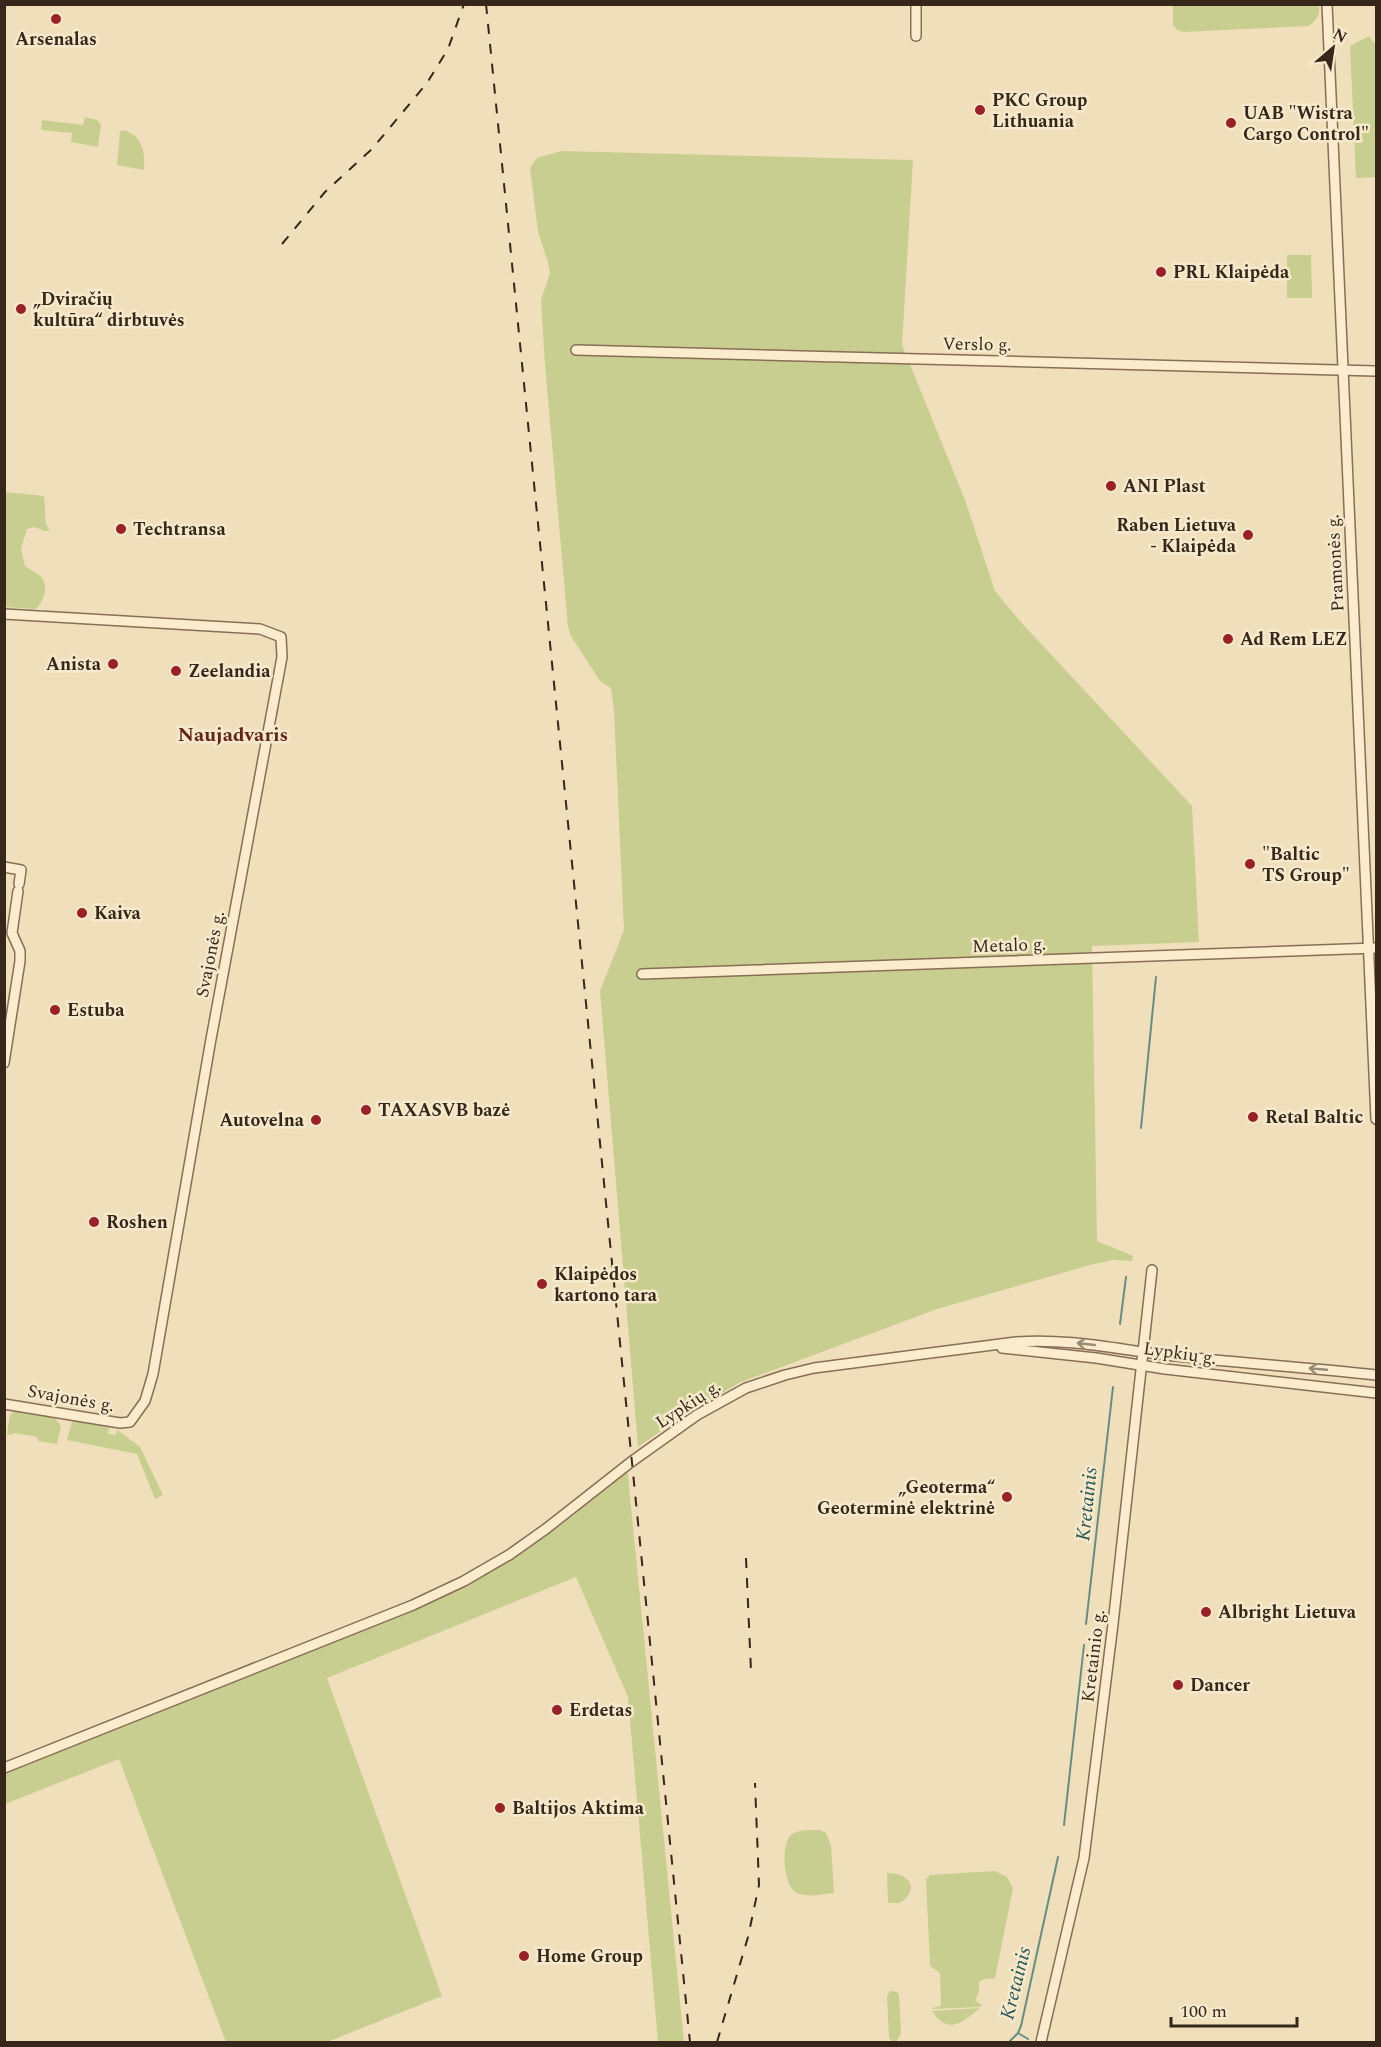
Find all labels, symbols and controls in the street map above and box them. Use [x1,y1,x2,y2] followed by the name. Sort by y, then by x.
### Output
[49,12,63,26] marker: Arsenalas
[1303,18,1363,78] north arrow
[1328,22,1351,49] text: N
[15,26,97,53] place label: Arsenalas
[992,87,1087,135] place label: PKC Group Lithuania
[1243,100,1369,148] place label: UAB "Wistra Cargo Control"
[973,103,987,117] marker: PKC Group Lithuania
[1224,116,1238,130] marker: UAB "Wistra Cargo Control"
[1173,259,1290,286] place label: PRL Klaipėda
[1154,265,1168,279] marker: PRL Klaipėda
[33,286,185,334] place label: „Dviračių kultūra“ dirbtuvės
[14,302,28,316] marker: „Dviračių kultūra“ dirbtuvės
[942,330,1012,359] street label: Verslo g.
[1123,473,1206,500] place label: ANI Plast
[1104,479,1118,493] marker: ANI Plast
[1116,512,1237,560] place label: Raben Lietuva - Klaipėda
[1319,513,1352,612] street label: Pramonės g.
[133,516,226,543] place label: Techtransa
[114,522,128,536] marker: Techtransa
[1241,528,1255,542] marker: Raben Lietuva - Klaipėda
[1240,626,1348,653] place label: Ad Rem LEZ
[1221,632,1235,646] marker: Ad Rem LEZ
[46,651,102,678] place label: Anista
[106,657,120,671] marker: Anista
[188,658,271,685] place label: Zeelandia
[169,664,183,678] marker: Zeelandia
[178,720,288,750] district label: Naujadvaris
[1262,841,1350,889] place label: "Baltic TS Group"
[1243,857,1257,871] marker: "Baltic TS Group"
[94,900,142,927] place label: Kaiva
[75,906,89,920] marker: Kaiva
[189,908,232,1000] street label: Svajonės g.
[971,931,1047,960] street label: Metalo g.
[67,997,125,1024] place label: Estuba
[48,1003,62,1017] marker: Estuba
[378,1097,510,1124] place label: TAXASVB bazė
[359,1103,373,1117] marker: TAXASVB bazė
[1265,1104,1363,1131] place label: Retal Baltic
[220,1107,305,1134] place label: Autovelna
[1246,1110,1260,1124] marker: Retal Baltic
[309,1113,323,1127] marker: Autovelna
[106,1209,168,1236] place label: Roshen
[87,1215,101,1229] marker: Roshen
[554,1261,658,1309] place label: Klaipėdos kartono tara
[535,1277,549,1291] marker: Klaipėdos kartono tara
[1142,1335,1218,1372] street label: Lypkių g.
[1076,1338,1096,1349] one-way arrow
[1309,1363,1329,1374] one-way arrow
[650,1373,726,1436] street label: Lypkių g.
[25,1378,116,1419] street label: Svajonės g.
[1068,1466,1106,1543] water label: Kretainis
[817,1474,995,1522] place label: „Geoterma“ Geoterminė elektrinė
[1000,1490,1014,1504] marker: „Geoterma“ Geoterminė elektrinė
[1218,1599,1357,1626] place label: Albright Lietuva
[1199,1605,1213,1619] marker: Albright Lietuva
[1074,1608,1113,1704] street label: Kretainio g.
[1190,1672,1250,1699] place label: Dancer
[1171,1678,1185,1692] marker: Dancer
[569,1697,632,1724] place label: Erdetas
[550,1703,564,1717] marker: Erdetas
[512,1795,645,1822] place label: Baltijos Aktima
[493,1801,507,1815] marker: Baltijos Aktima
[536,1943,643,1970] place label: Home Group
[992,1944,1039,2023] water label: Kretainis
[517,1949,531,1963] marker: Home Group
[1171,1990,1297,2028] scale bar
[1180,1998,1227,2025] text: 100 m

